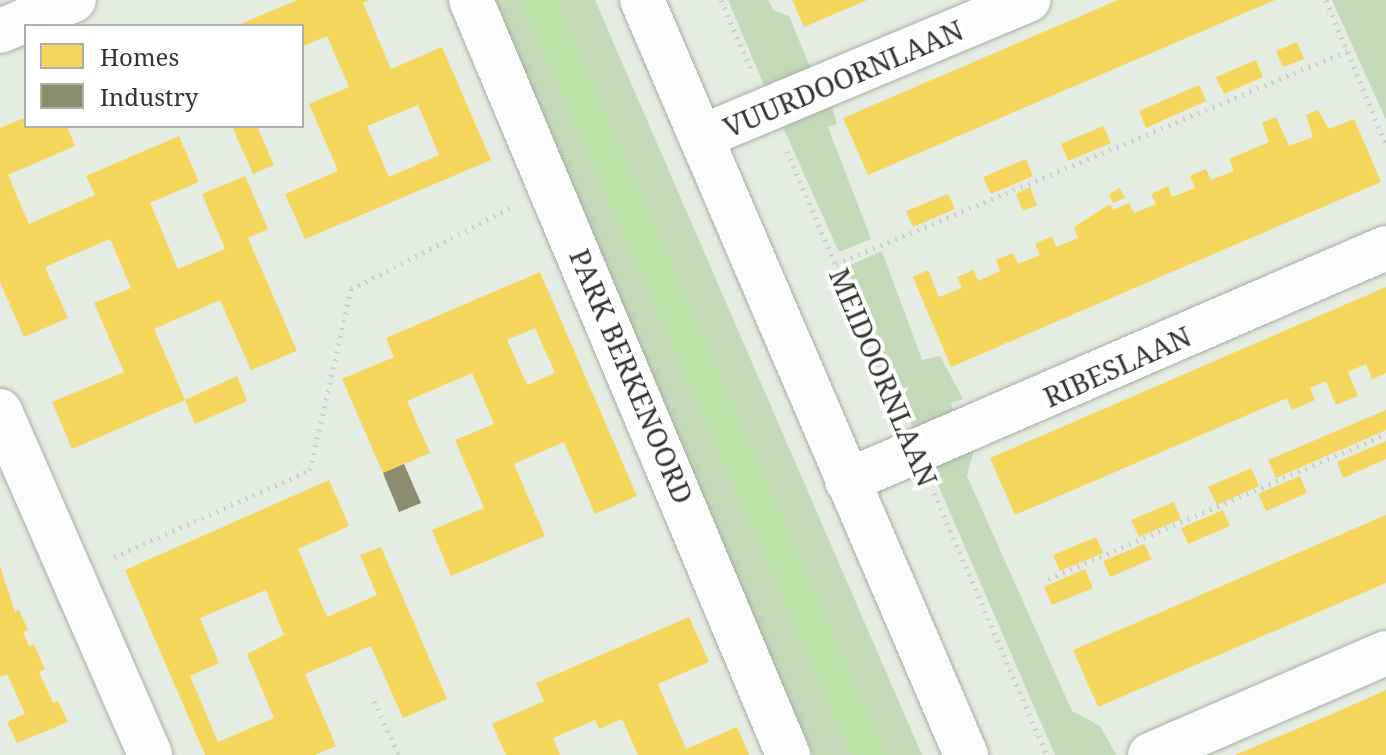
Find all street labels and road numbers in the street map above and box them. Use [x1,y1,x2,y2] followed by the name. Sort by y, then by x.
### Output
[718,12,968,144] street label: VUURDOORNLAAN
[563,244,701,508] street label: PARK BERKENOORD
[823,263,945,491] street label: MEIDOORNLAAN
[1038,319,1196,413] street label: RIBESLAAN

